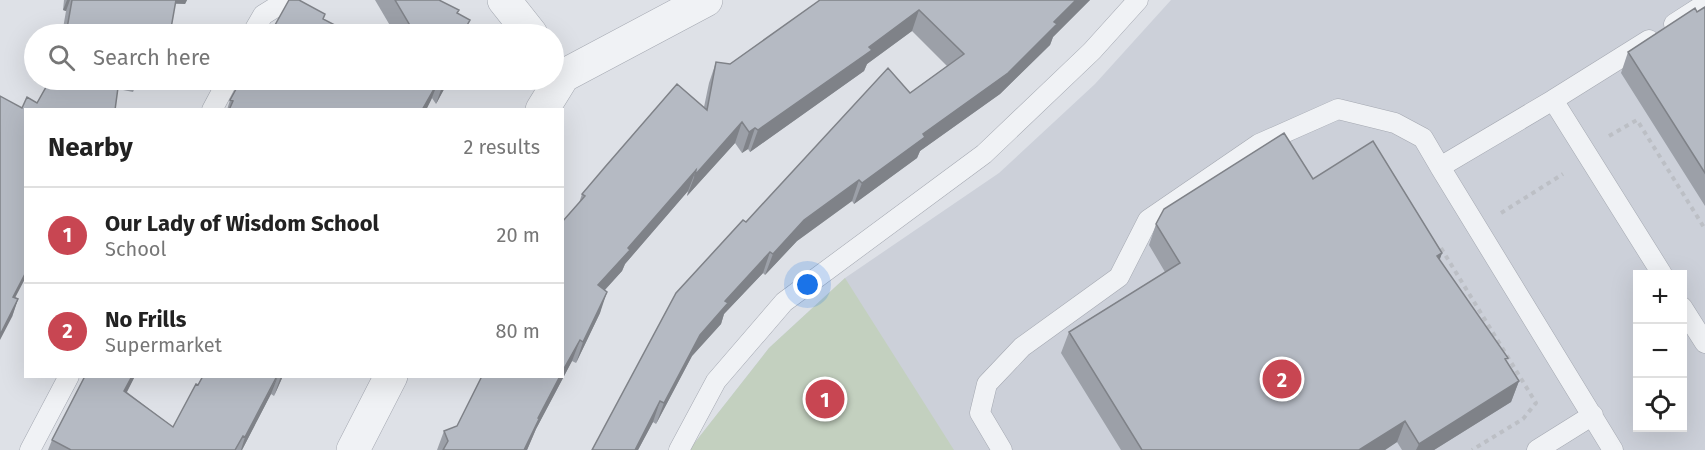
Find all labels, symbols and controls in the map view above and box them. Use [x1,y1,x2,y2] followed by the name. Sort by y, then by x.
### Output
[24,24,564,90] search box
[45,41,78,74] icon: search
[93,44,211,71] text: Search here
[48,132,133,163] text: Nearby
[463,135,540,159] text: 2 results
[105,210,379,237] text: Our Lady of Wisdom School
[63,223,72,247] text: 1
[497,223,540,247] text: 20 m
[105,237,166,261] text: School
[793,270,822,299] your location
[1633,270,1687,432] map controls
[1633,270,1687,324] button: +
[105,306,186,333] text: No Frills
[62,319,73,343] text: 2
[495,319,540,343] text: 80 m
[1633,324,1687,378] button: −
[105,333,222,357] text: Supermarket
[1262,356,1302,401] pin: 2
[806,376,844,422] pin: 1
[1633,378,1687,432] button: locate

